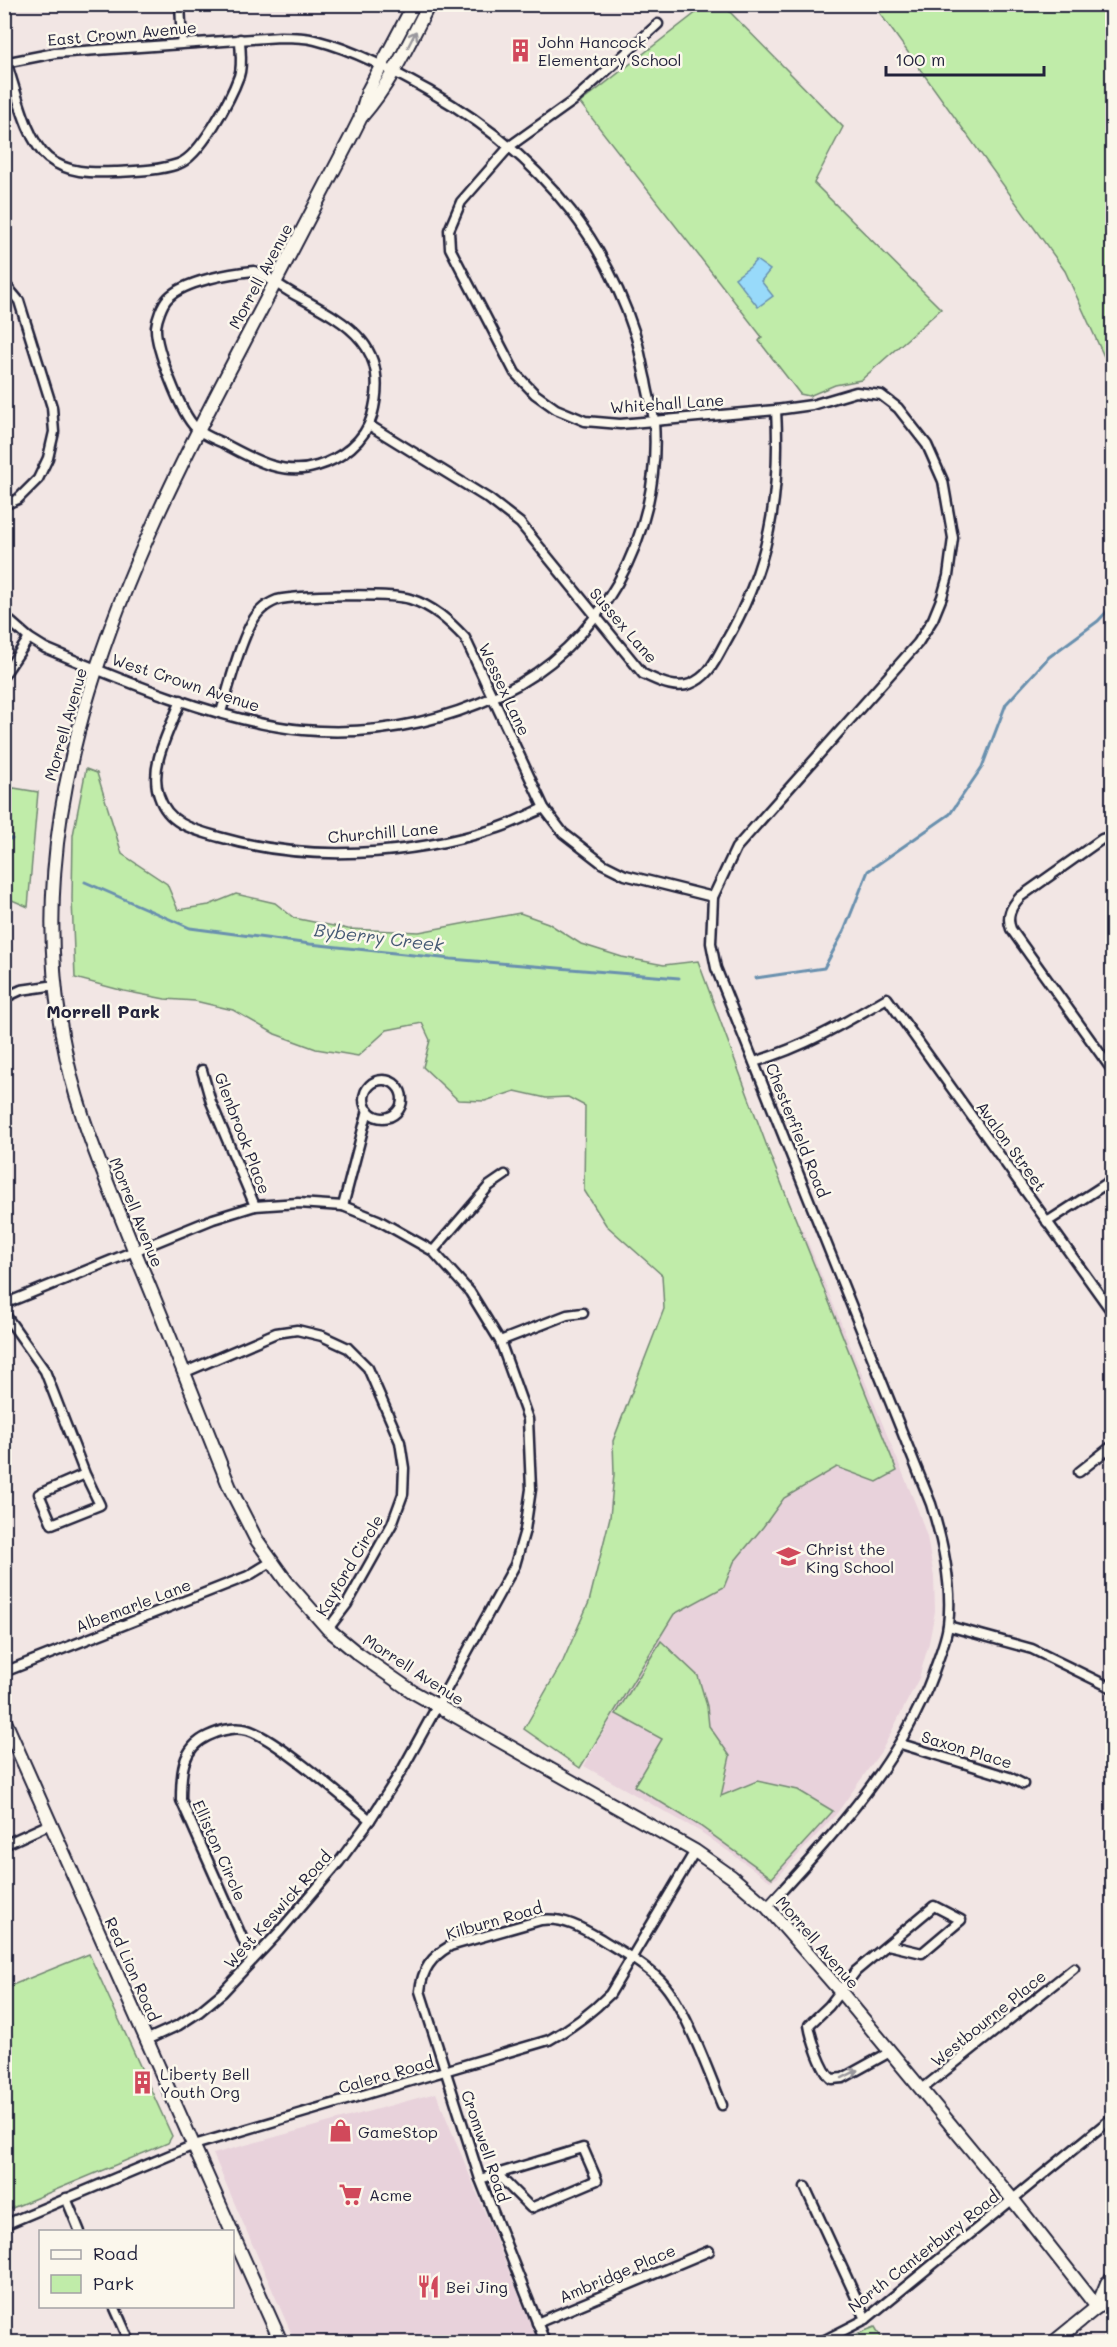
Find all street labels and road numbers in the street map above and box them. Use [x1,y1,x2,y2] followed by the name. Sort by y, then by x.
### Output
[46,16,198,50] street label: East Crown Avenue
[223,220,297,332] street label: Morrell Avenue
[609,389,725,417] street label: Whitehall Lane
[585,583,663,667] street label: Sussex Lane
[474,639,536,739] street label: Wessex Lane
[109,648,263,716] street label: West Crown Avenue
[39,665,91,783] street label: Morrell Avenue
[327,817,439,847] street label: Churchill Lane
[761,1060,835,1200] street label: Chesterfield Road
[210,1069,276,1197] street label: Glenbrook Place
[972,1097,1052,1195] street label: Avalon Street
[105,1154,169,1270] street label: Morrell Avenue
[310,1510,388,1620] street label: Kayford Circle
[72,1573,194,1637] street label: Albemarle Lane
[359,1628,469,1710] street label: Morrell Avenue
[919,1725,1015,1773] street label: Saxon Place
[188,1796,252,1904] street label: Elliston Circle
[219,1846,335,1972] street label: West Keswick Road
[772,1891,864,1993] street label: Morrell Avenue
[443,1896,545,1944] street label: Kilburn Road
[101,1914,165,2024] street label: Red Lion Road
[926,1965,1050,2071] street label: Westbourne Place
[336,2050,436,2098] street label: Calera Road
[457,2087,515,2205] street label: Cromwell Road
[843,2185,1003,2317] street label: North Canterbury Road
[556,2239,678,2307] street label: Ambridge Place

